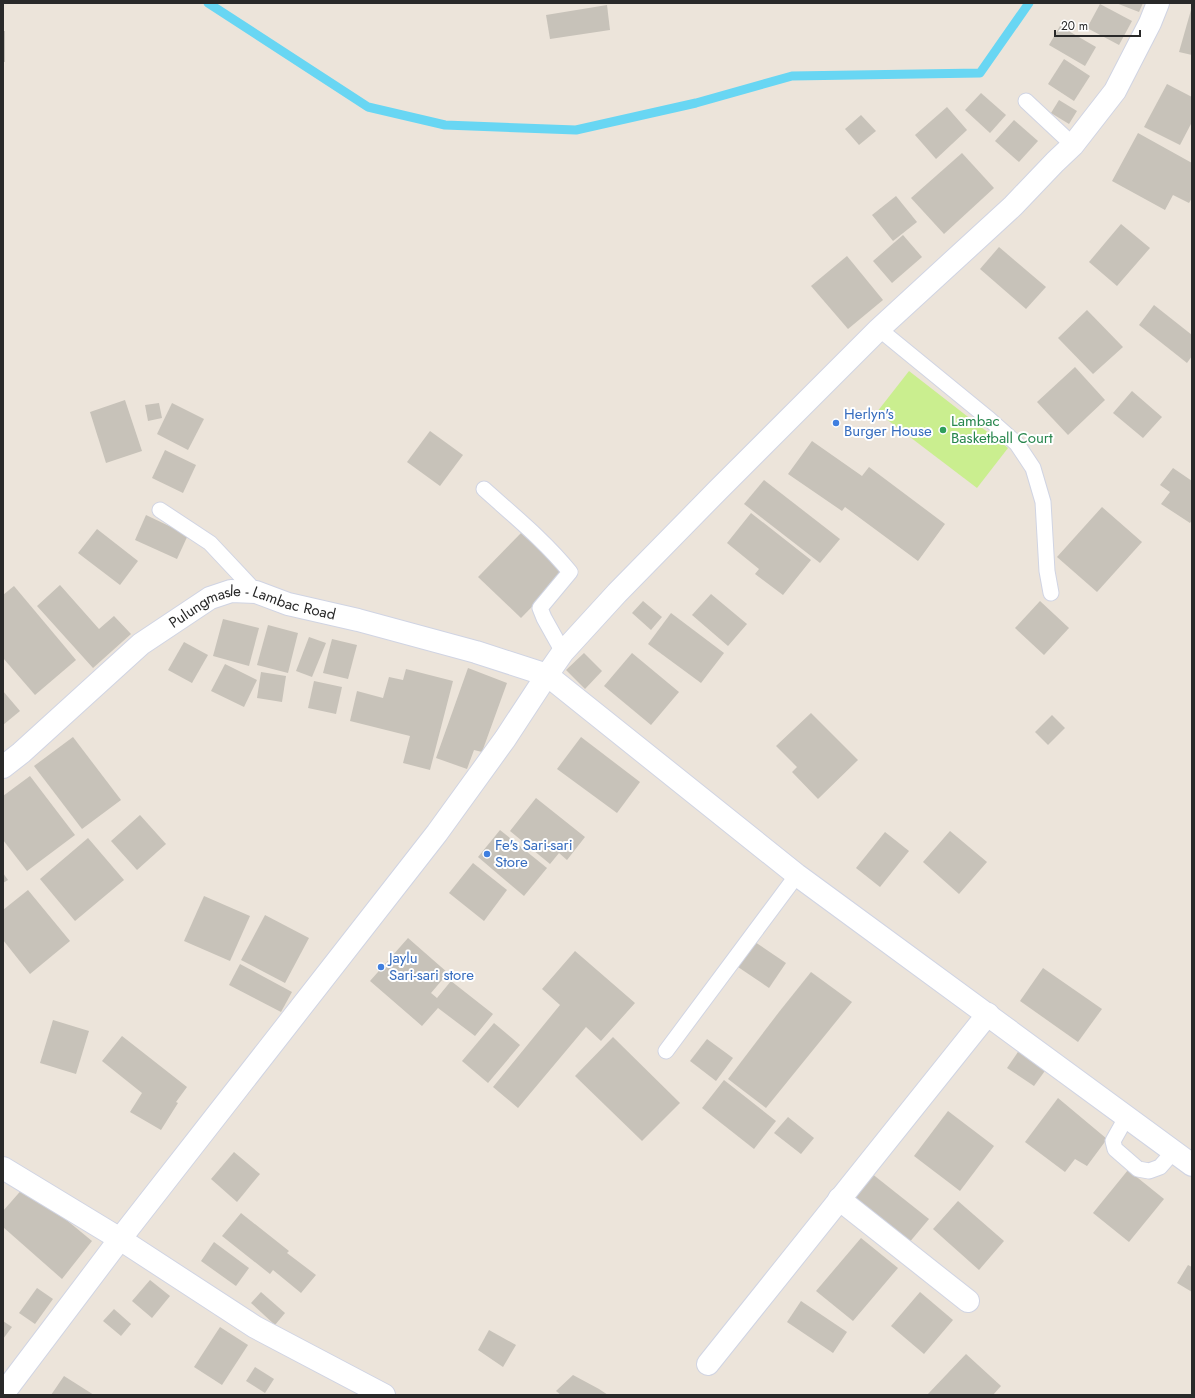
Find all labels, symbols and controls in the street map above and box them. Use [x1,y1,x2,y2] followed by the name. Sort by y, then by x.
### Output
[1055,12,1140,38] scale bar
[1061,17,1088,35] text: 20 m
[844,403,932,442] place label: Herlyn's Burger House
[951,410,1053,449] place label: Lambac Basketball Court
[831,418,841,428] marker: Herlyn's Burger House
[938,425,948,435] marker: Lambac Basketball Court
[164,580,338,634] street label: Pulungmasle - Lambac Road
[495,834,573,873] place label: Fe's Sari-sari Store
[482,849,492,859] marker: Fe's Sari-sari Store
[387,947,474,986] place label: Jaylu Sari-sari store
[376,962,386,972] marker: Jaylu Sari-sari store

